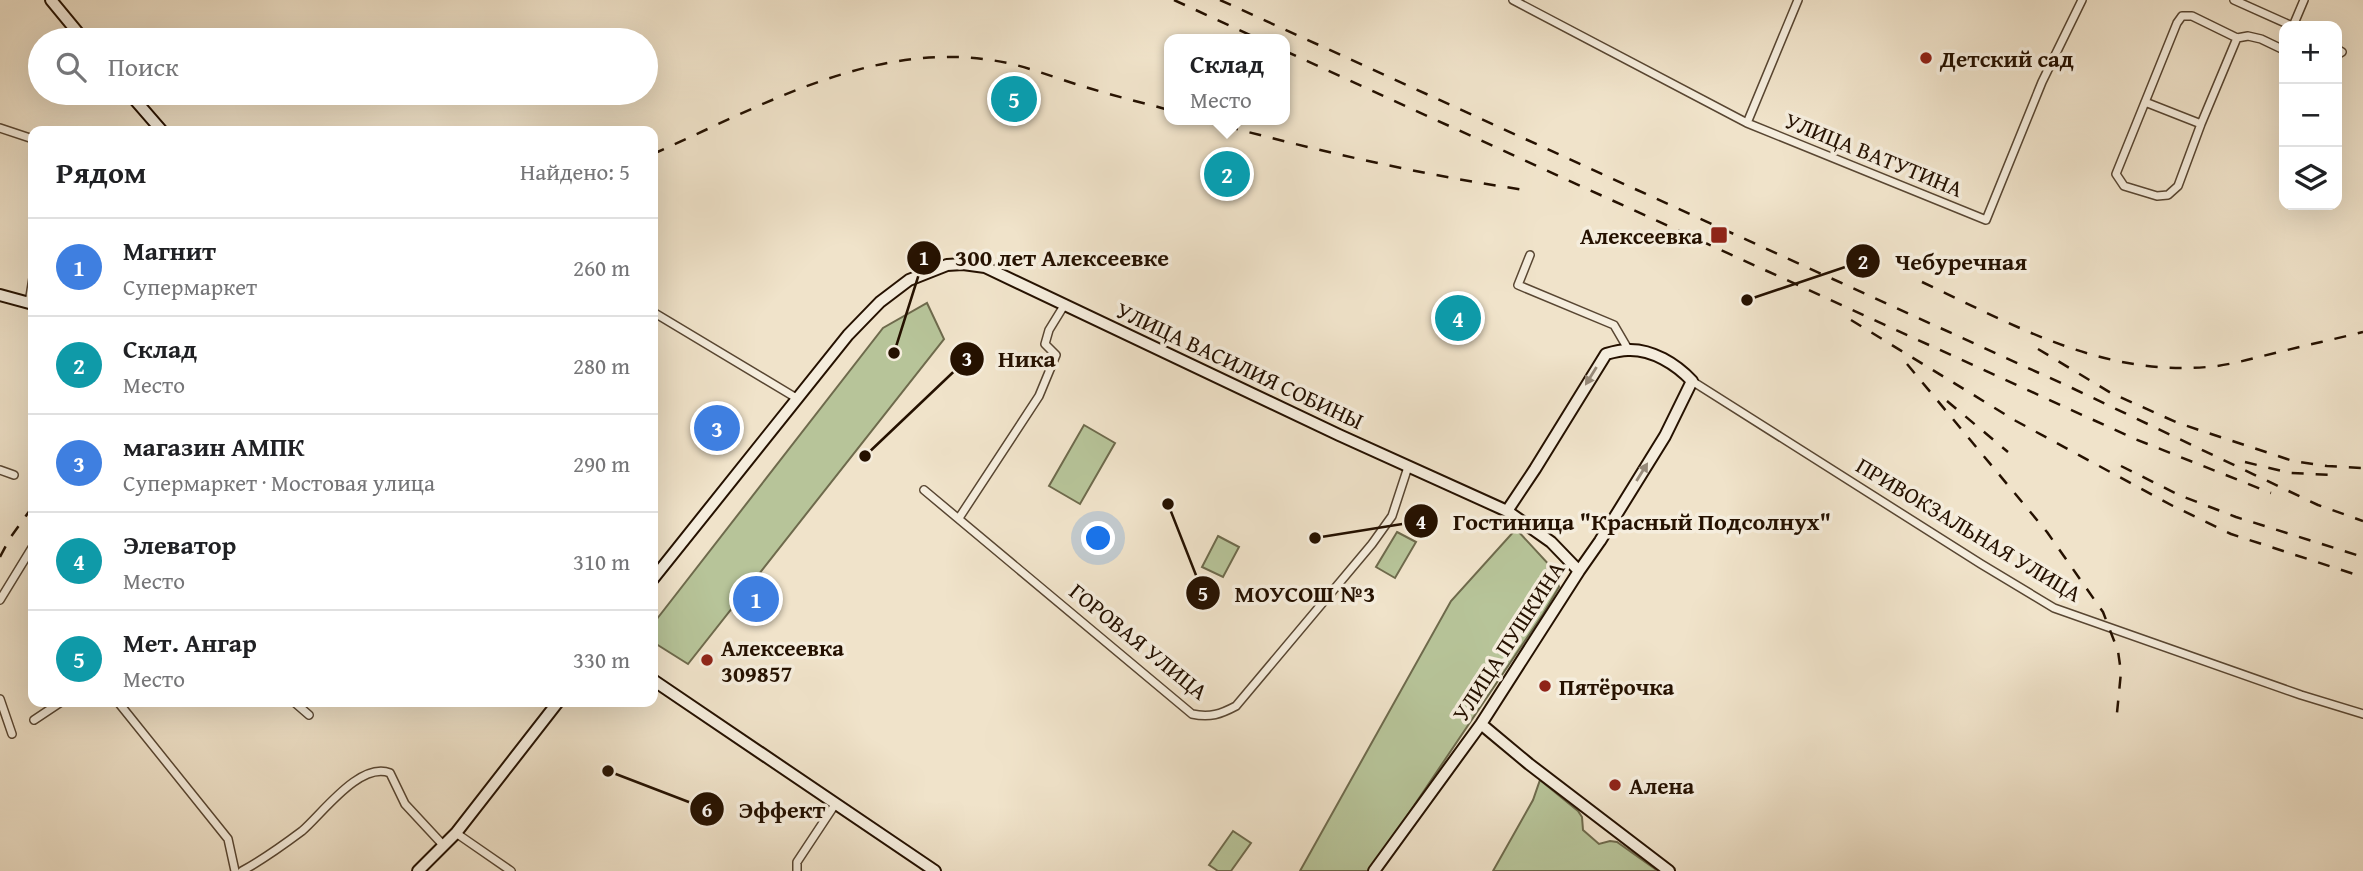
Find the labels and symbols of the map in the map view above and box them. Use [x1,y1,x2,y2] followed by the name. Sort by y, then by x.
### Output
[1939,42,2074,75] place label: Детский сад
[1918,50,1934,66] marker: Детский сад
[991,73,1037,125] pin: 5
[1780,103,1968,205] street label: УЛИЦА ВАТУТИНА
[1204,148,1250,200] pin: 2
[1580,219,1703,252] place label: Алексеевка
[1709,225,1729,245] marker: Алексеевка
[906,235,1184,280] callout: 300 лет Алексеевке
[1846,239,2041,284] callout: Чебуречная
[955,240,1169,275] text: 300 лет Алексеевке
[919,242,929,273] text: 1
[1895,244,2027,279] text: Чебуречная
[1858,246,1868,277] text: 2
[1435,292,1481,344] pin: 4
[1111,293,1369,437] street label: УЛИЦА ВАСИЛИЯ СОБИНЫ
[949,336,1070,381] callout: Ника
[998,341,1057,376] text: Ника
[962,343,972,374] text: 3
[1584,367,1597,386] one-way arrow
[694,402,740,454] pin: 3
[1850,448,2088,610] street label: ПРИВОКЗАЛЬНАЯ УЛИЦА
[1636,463,1649,482] one-way arrow
[1404,499,1845,544] callout: Гостиница "Красный Подсолнух"
[1453,504,1831,539] text: Гостиница "Красный Подсолнух"
[1416,506,1427,537] text: 4
[1081,521,1115,555] your location
[1444,554,1572,728] street label: УЛИЦА ПУШКИНА
[1186,571,1390,616] callout: МОУСОШ №3
[733,573,779,625] pin: 1
[1063,575,1215,707] street label: ГОРОВАЯ УЛИЦА
[1235,576,1375,611] text: МОУСОШ №3
[1198,578,1208,609] text: 5
[721,631,844,690] place label: Алексеевка 309857
[699,652,715,668] marker: Алексеевка 309857
[1559,670,1675,703] place label: Пятёрочка
[1537,678,1553,694] marker: Пятёрочка
[1629,769,1695,802] place label: Алена
[1607,777,1623,793] marker: Алена
[689,787,839,832] callout: Эффект
[739,792,826,827] text: Эффект
[702,794,713,825] text: 6

